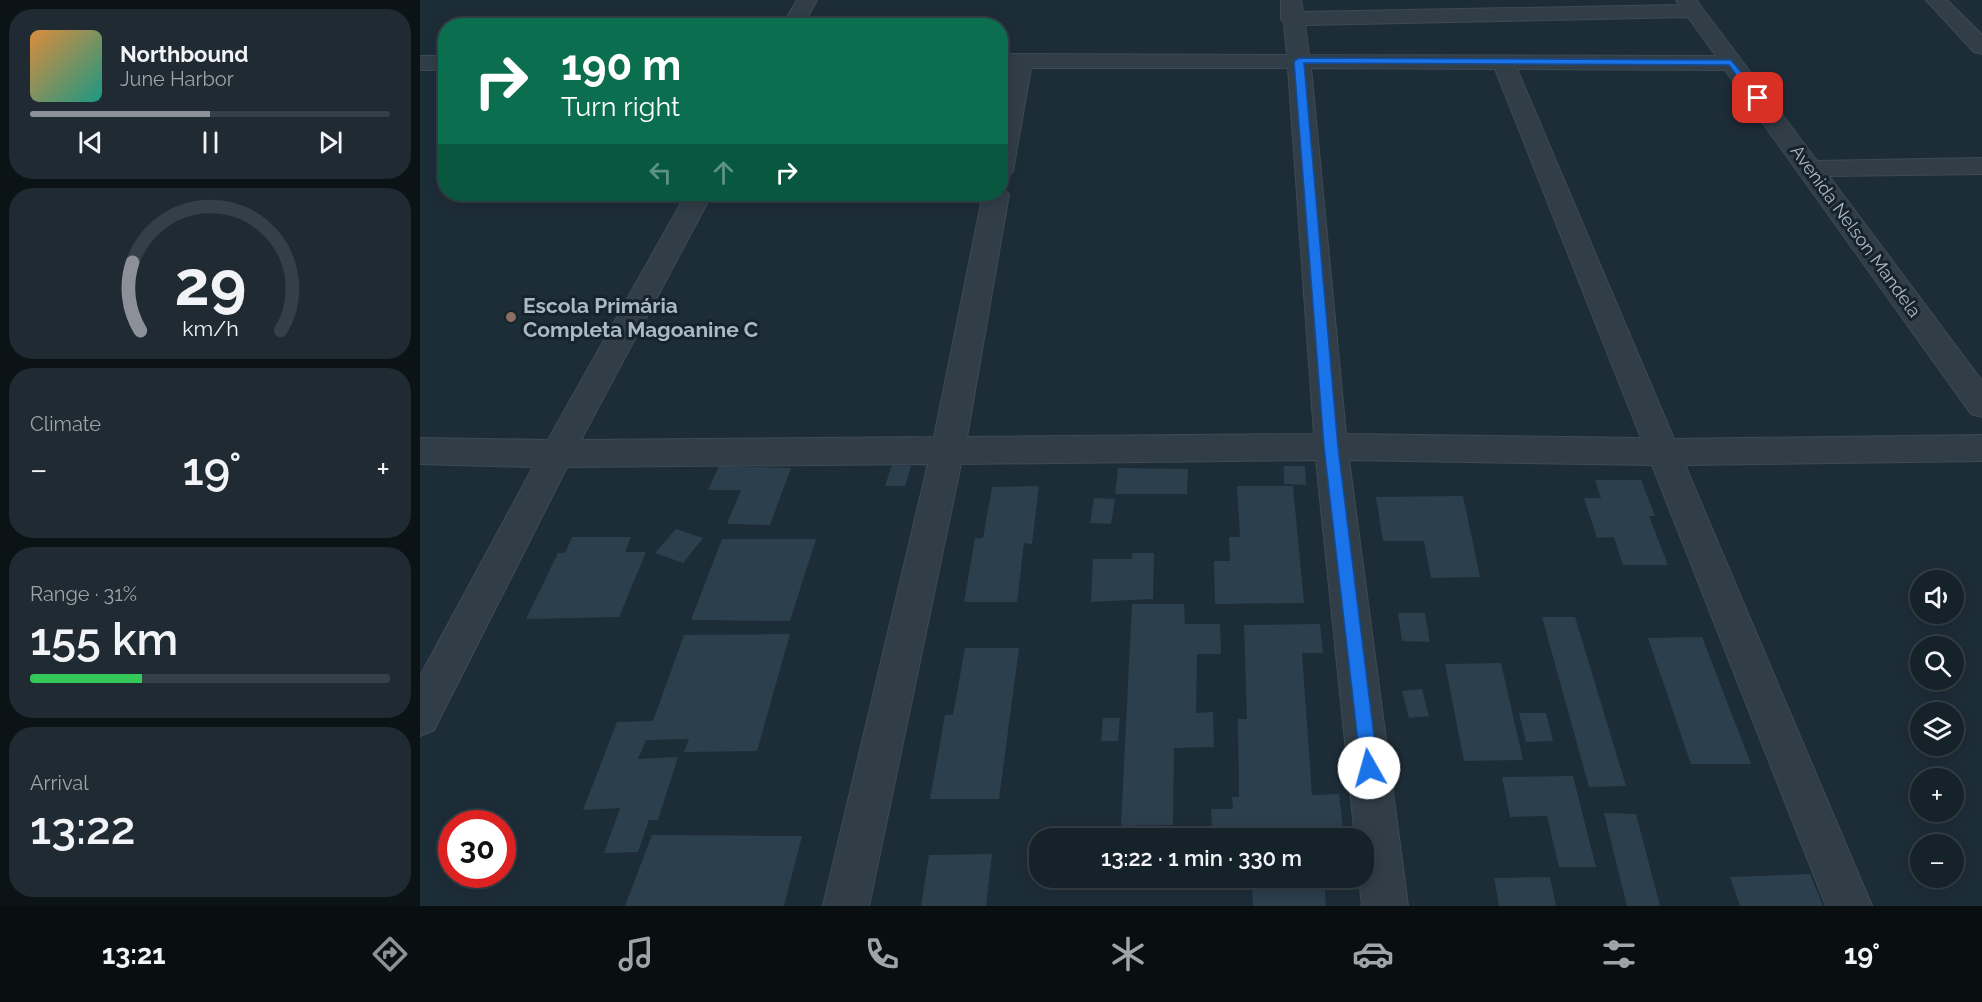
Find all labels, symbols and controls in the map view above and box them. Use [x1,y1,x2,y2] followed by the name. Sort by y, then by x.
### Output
[120,41,249,67] text: Northbound
[561,41,681,90] text: 190 m
[462,42,540,120] icon: right
[120,67,234,91] text: June Harbor
[1732,72,1783,123] pin
[1741,81,1774,114] icon: arrive
[561,91,680,122] text: Turn right
[74,126,107,159] icon: previous
[194,126,227,159] icon: pause
[314,126,347,159] icon: next
[1786,141,1926,321] street label: Avenida Nelson Mandela
[644,156,677,189] icon: left
[707,156,740,189] icon: ahead
[770,156,803,189] icon: right
[174,246,246,320] text: 29
[523,293,758,342] place label: Escola Primária Completa Magoanine C
[504,310,518,324] marker: Escola Primária Completa Magoanine C
[182,316,238,341] text: km/h
[30,412,101,436] text: Climate
[183,443,241,496] text: 19°
[30,450,48,489] text: −
[376,450,390,489] text: +
[1910,570,1964,888] map controls
[1910,570,1964,624] button: sound
[30,582,137,606] text: Range · 31%
[30,613,178,666] text: 155 km
[1910,636,1964,690] button: search
[1910,702,1964,756] button: layers
[1337,736,1401,800] position arrow
[1910,768,1964,822] button: +
[30,771,89,795] text: Arrival
[30,802,135,855] text: 13:22
[438,810,516,888] speed limit sign: 30
[1910,834,1964,888] button: −
[1101,845,1302,871] text: 13:22 · 1 min · 330 m
[369,933,411,975] icon: directions
[615,933,657,975] icon: music
[861,933,903,975] icon: phone
[1107,933,1149,975] icon: climate
[1352,933,1394,975] icon: car
[1598,933,1640,975] icon: filters
[102,939,166,970] text: 13:21
[1844,939,1880,970] text: 19°

